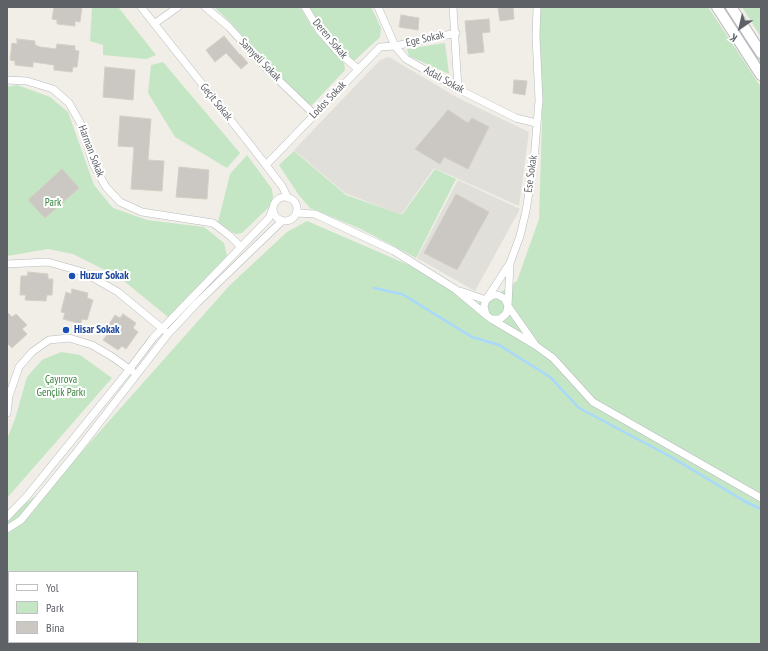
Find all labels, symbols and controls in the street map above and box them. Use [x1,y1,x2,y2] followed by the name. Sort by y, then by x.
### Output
[720,8,760,48] north arrow
[310,17,350,61] street label: Deren Sokak
[405,28,445,50] street label: Ege Sokak
[727,31,740,45] text: K
[236,36,284,84] street label: Samyeli Sokak
[422,64,466,96] street label: Adalı Sokak
[307,79,349,121] street label: Lodos Sokak
[197,81,235,123] street label: Geçit Sokak
[75,123,107,179] street label: Harman Sokak
[522,154,540,194] street label: Ese Sokak
[45,196,61,210] park label: Park
[80,269,129,283] place label: Huzur Sokak
[67,271,77,281] marker: Huzur Sokak
[74,323,120,337] place label: Hisar Sokak
[61,325,71,335] marker: Hisar Sokak
[37,373,85,399] park label: Çayırova Gençlik Parkı
[8,571,138,643] legend
[46,580,59,595] text: Yol
[46,600,64,615] text: Park
[46,620,64,635] text: Bina

